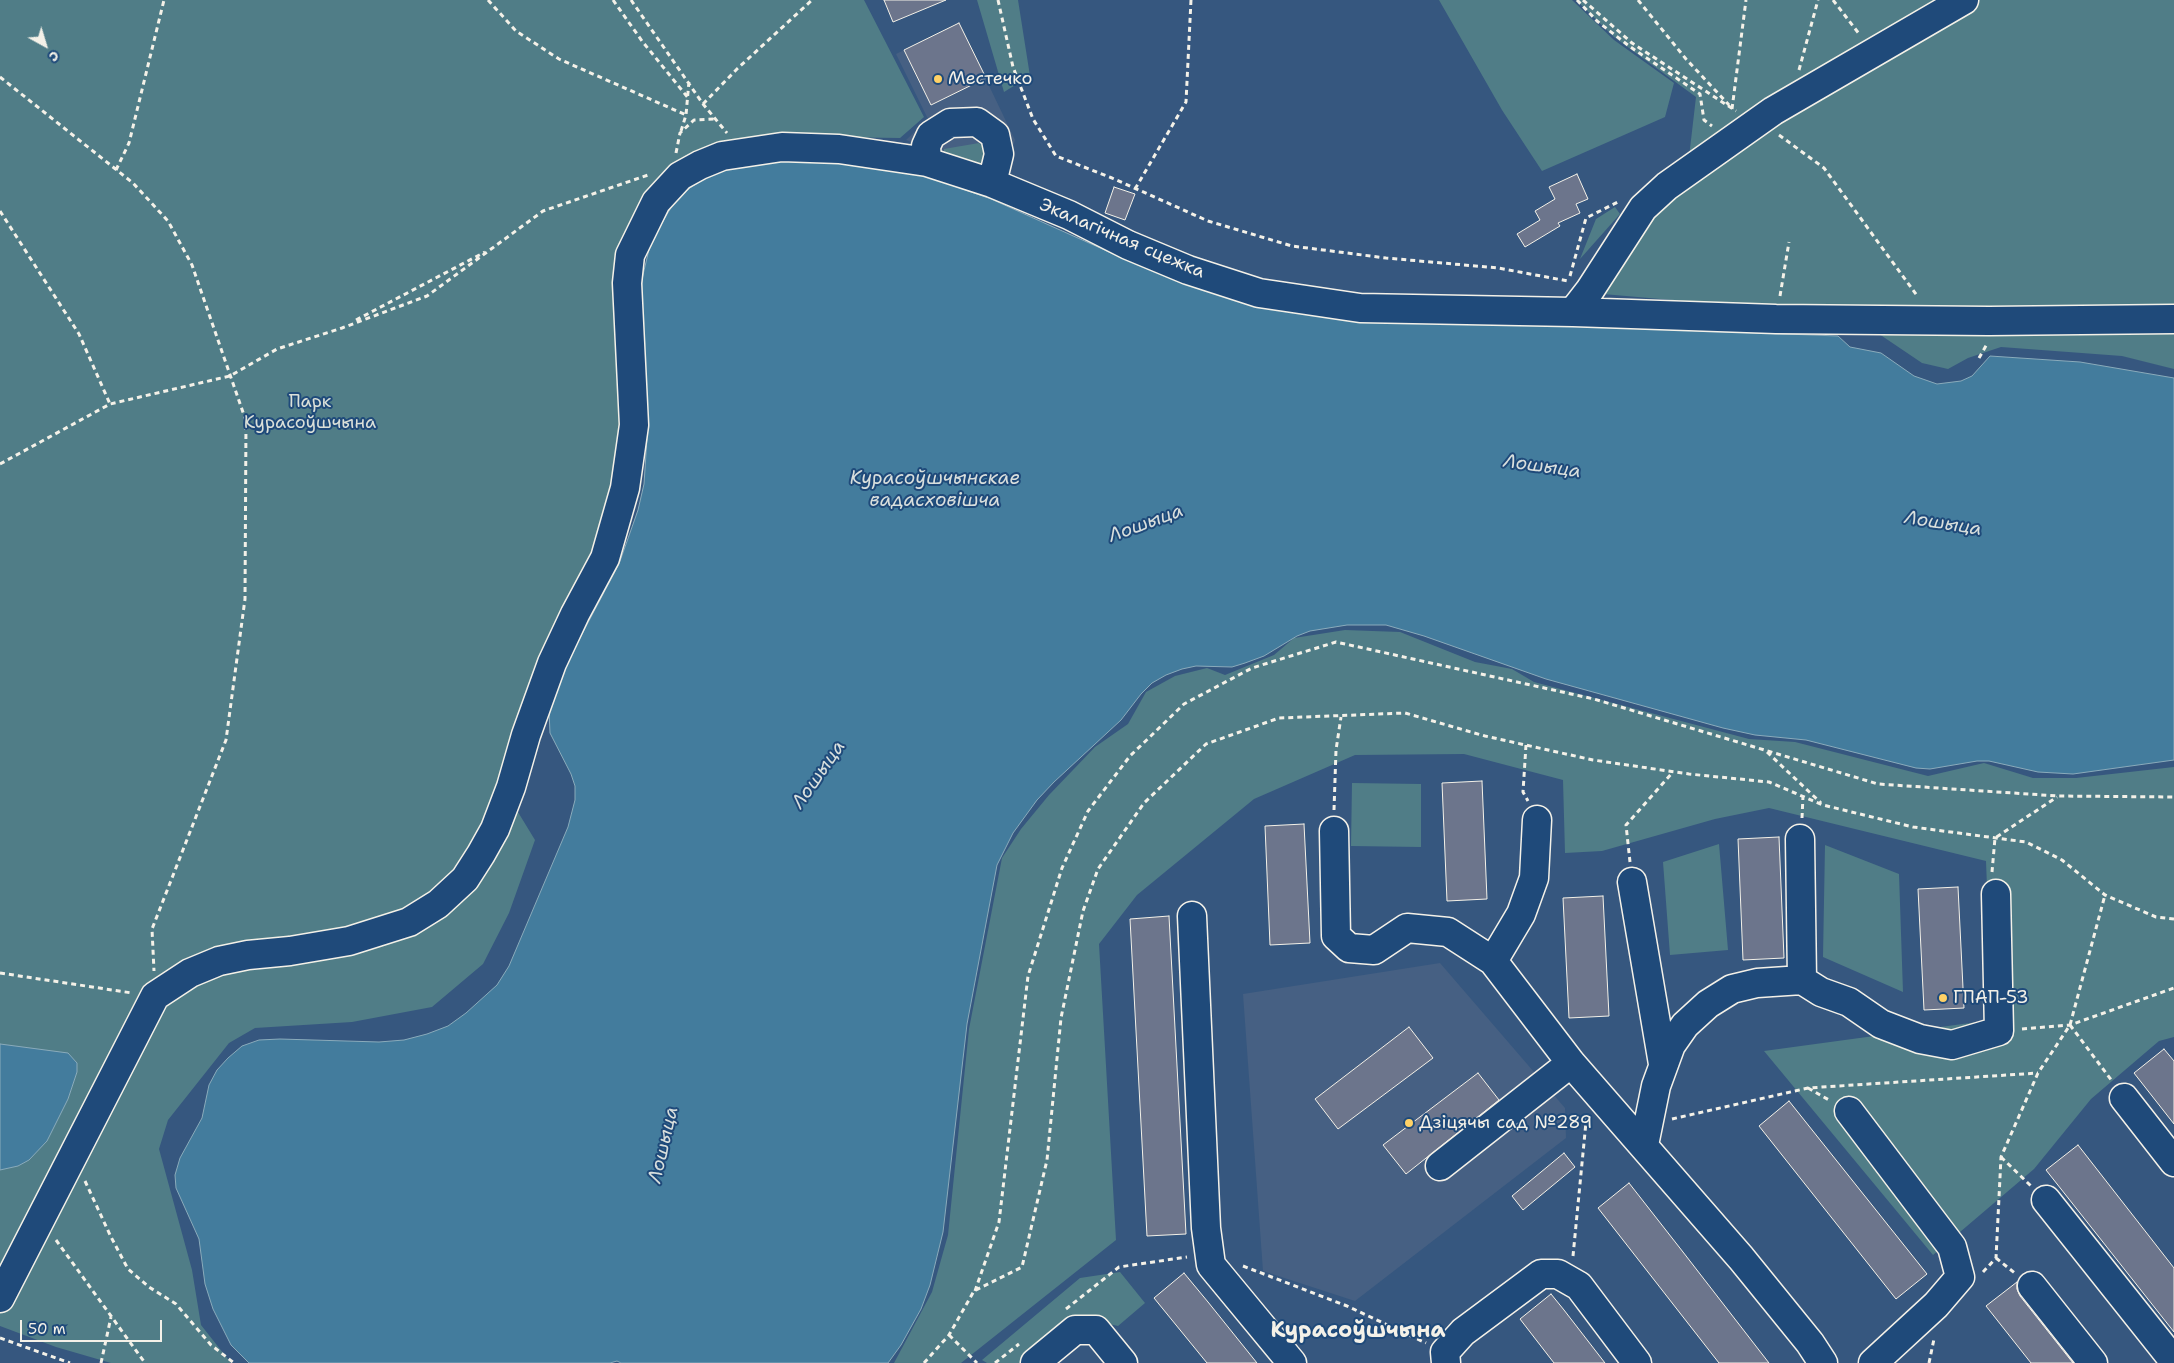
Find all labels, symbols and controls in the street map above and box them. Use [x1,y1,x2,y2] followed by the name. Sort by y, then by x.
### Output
[20,20,70,70] north arrow
[45,47,63,66] text: С
[948,68,1032,90] place label: Местечко
[932,73,944,85] marker: Местечко
[1036,194,1208,284] street label: Экалагічная сцежка
[244,391,376,434] park label: Парк Курасоўшчына
[1502,450,1582,484] water label: Лошыца
[850,468,1020,512] water label: Курасоўшчынскае вадасховішча
[1105,500,1187,548] water label: Лошыца
[1903,507,1983,541] water label: Лошыца
[787,737,851,813] water label: Лошыца
[1953,987,2029,1009] place label: ГПАП-53
[1937,992,1949,1004] marker: ГПАП-53
[644,1104,684,1186] water label: Лошыца
[1419,1112,1592,1134] place label: Дзіцячы сад №289
[1403,1117,1415,1129] marker: Дзіцячы сад №289
[22,1310,165,1342] scale bar
[1271,1318,1445,1344] district label: Курасоўшчына
[28,1319,66,1339] text: 50 m

